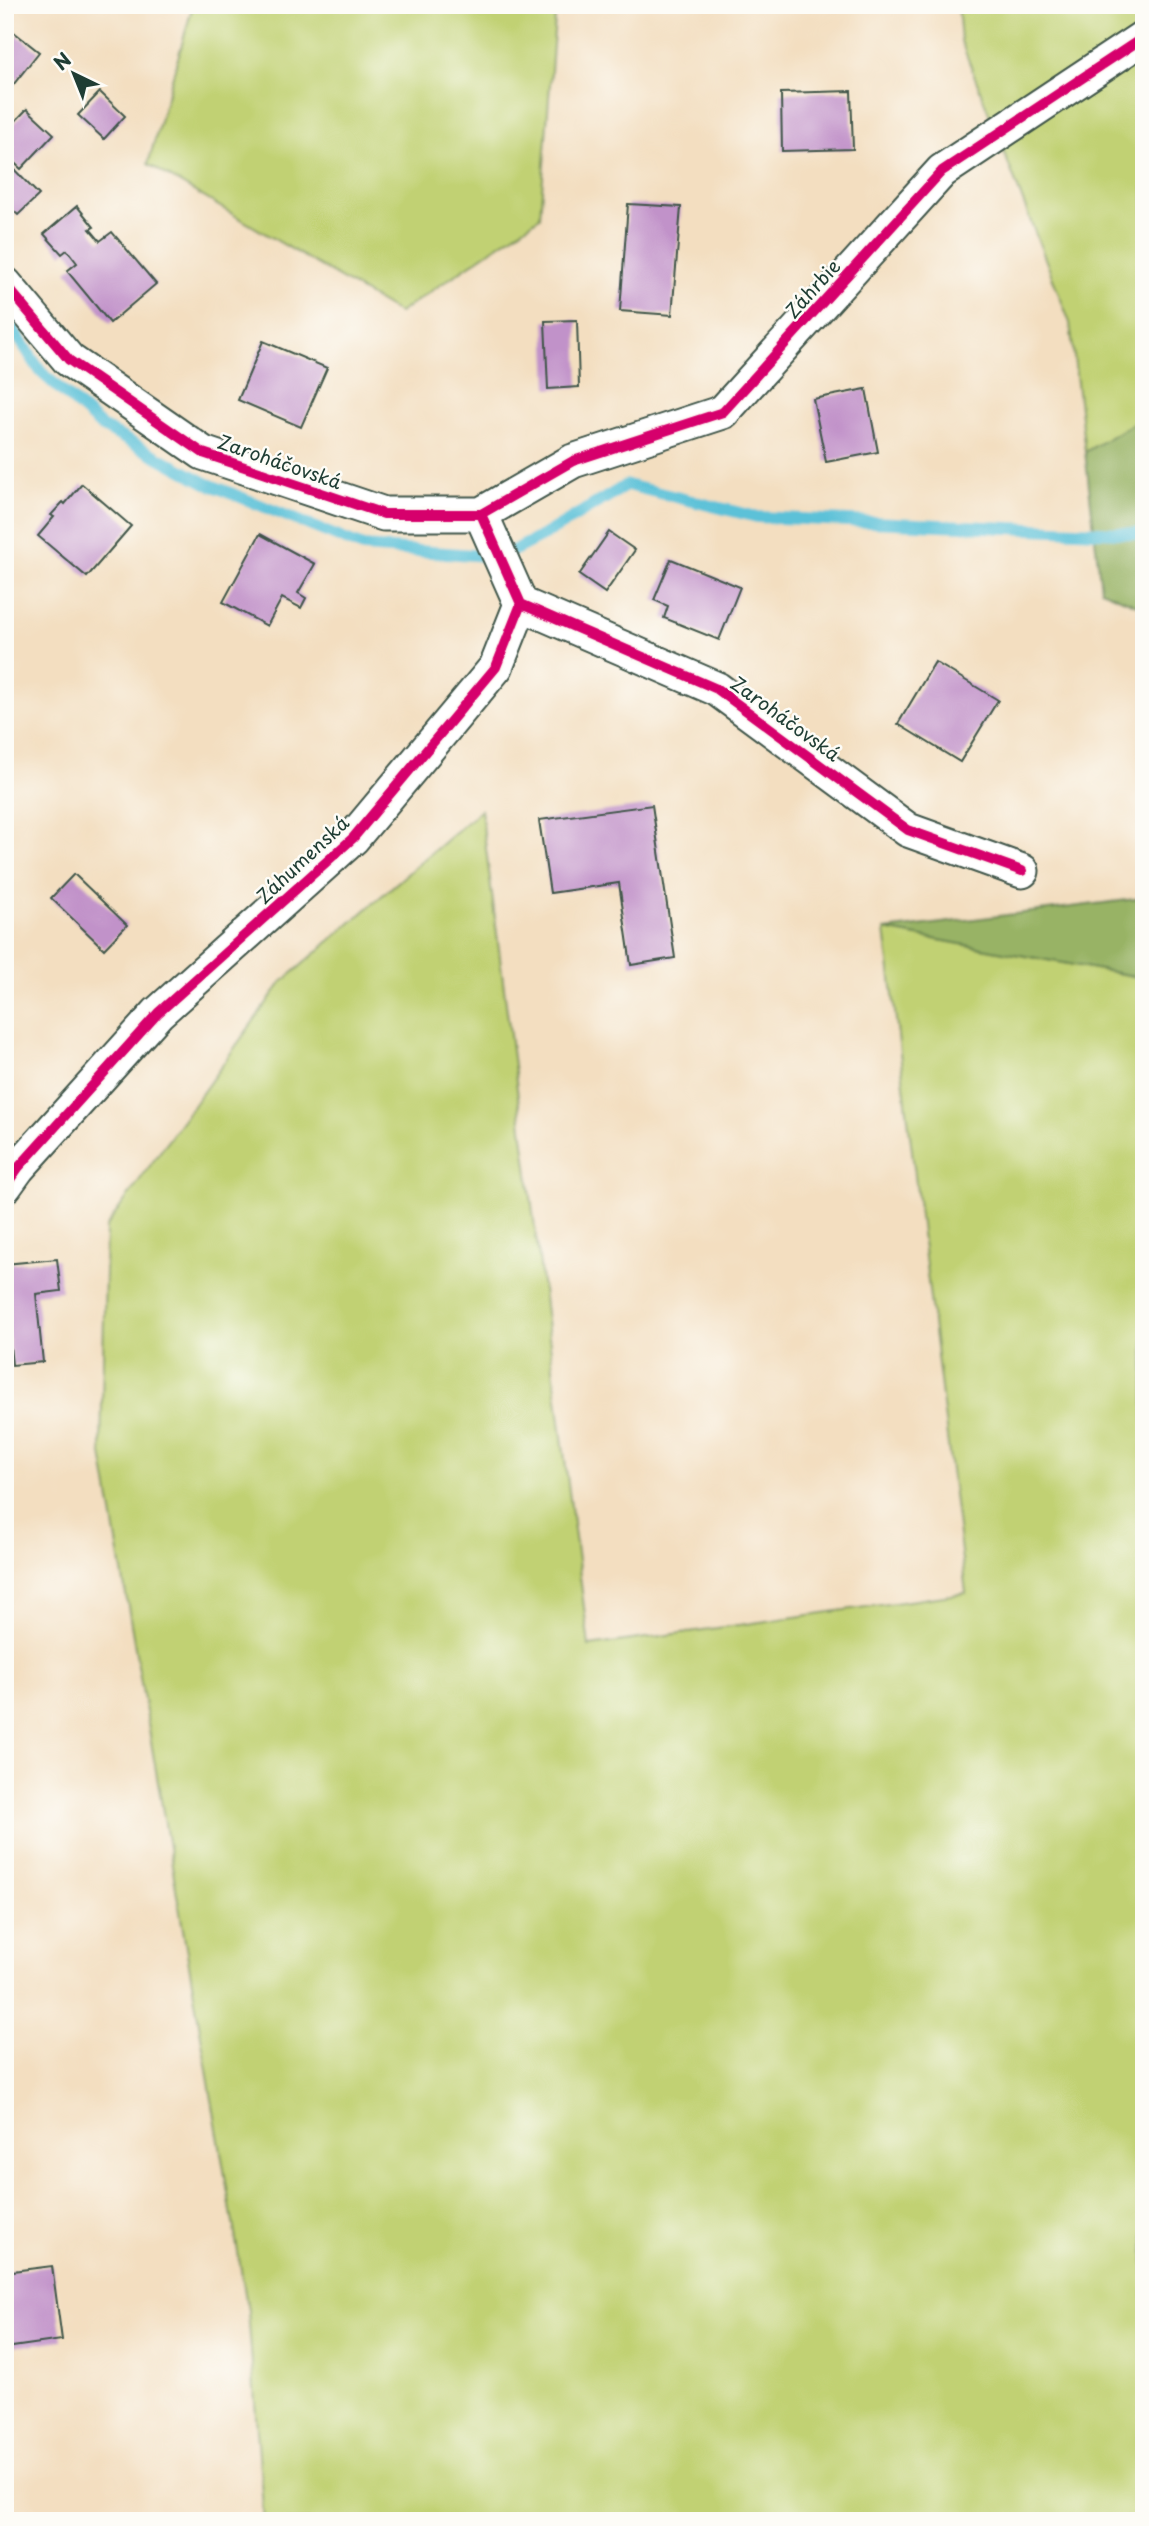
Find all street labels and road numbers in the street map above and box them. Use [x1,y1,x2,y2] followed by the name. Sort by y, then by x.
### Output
[778,252,846,324] street label: Záhrbie
[214,427,346,495] street label: Zaroháčovská
[726,669,847,767] street label: Zaroháčovská
[249,808,355,909] street label: Záhumenská

